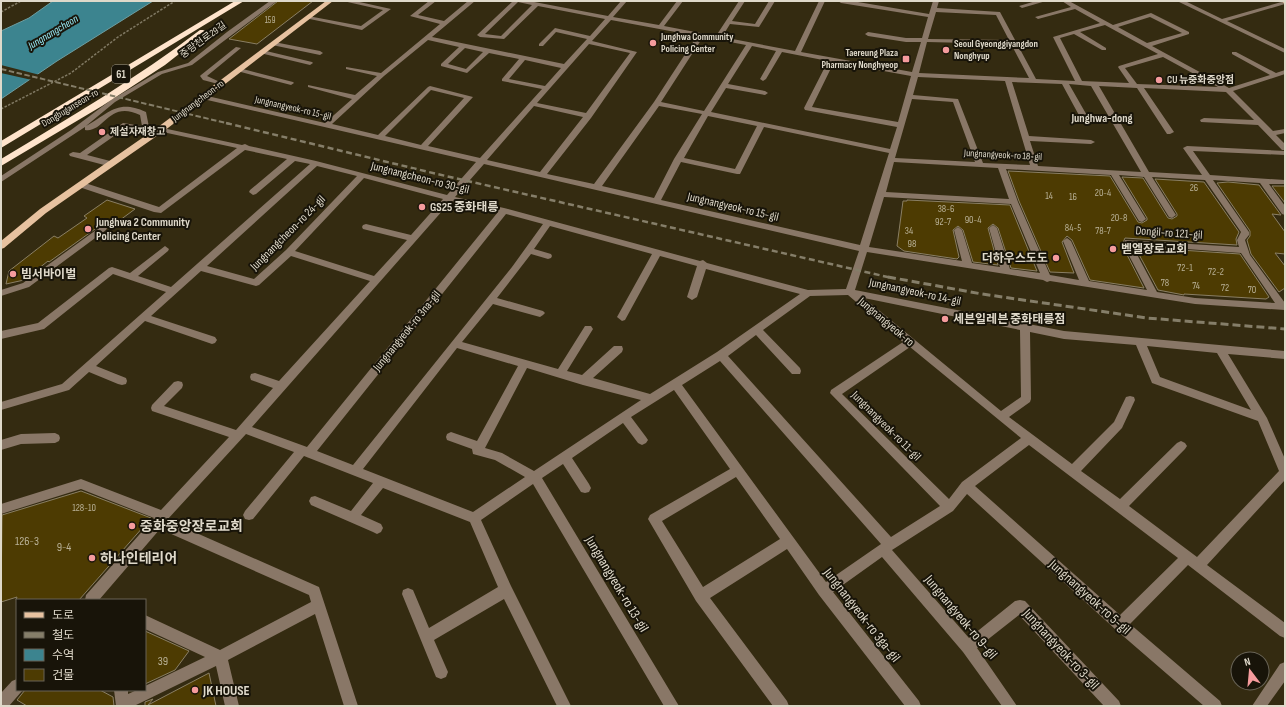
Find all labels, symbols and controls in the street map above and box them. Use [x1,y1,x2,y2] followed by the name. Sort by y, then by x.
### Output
[25,12,81,53] water label: Jungnangcheon
[265,15,275,26] house number: 159
[177,19,229,61] street label: 중랑천로29길
[660,31,734,55] place label: Junghwa Community Policing Center
[648,38,658,48] marker: Junghwa Community Policing Center
[954,38,1038,62] place label: Seoul Gyeonggiyangdon Nonghyup
[941,45,951,55] marker: Seoul Gyeonggiyangdon Nonghyup
[821,47,898,71] place label: Taereung Plaza Pharmacy Nonghyeop
[901,54,911,64] marker: Taereung Plaza Pharmacy Nonghyeop
[112,65,130,83] road number: 61
[1167,74,1234,86] place label: CU 뉴중화중앙점
[1154,75,1164,85] marker: CU 뉴중화중앙점
[169,78,226,125] street label: Jungnangcheon-ro
[39,86,101,130] street label: Dongbuganseon-ro
[253,93,332,123] street label: Jungnangyeok-ro 15-gil
[1070,111,1133,126] district label: Junghwa-dong
[110,126,166,138] place label: 제설자재창고
[97,127,107,137] marker: 제설자재창고
[963,147,1042,163] street label: Jungnangyeok-ro 18-gil
[368,158,471,197] street label: Jungnangcheon-ro 30-gil
[1190,182,1198,194] house number: 26
[1095,187,1111,199] house number: 20-4
[685,189,780,225] street label: Jungnangyeok-ro 15-gil
[1045,190,1053,202] house number: 14
[1069,191,1077,203] house number: 16
[247,192,329,274] street label: Jungnangcheon-ro 24-gil
[430,200,498,215] place label: GS25 중화태릉
[417,202,427,212] marker: GS25 중화태릉
[938,203,954,215] house number: 38-6
[1111,212,1127,224] house number: 20-8
[965,214,981,226] house number: 90-4
[95,215,190,244] place label: Junghwa 2 Community Policing Center
[935,216,951,228] house number: 92-7
[1065,222,1081,234] house number: 84-5
[1135,223,1203,243] street label: Dongil-ro 121-gil
[83,224,93,234] marker: Junghwa 2 Community Policing Center
[905,225,913,237] house number: 34
[1095,225,1111,237] house number: 78-7
[908,238,916,250] house number: 98
[1121,242,1187,257] place label: 벧엘장로교회
[1108,244,1118,254] marker: 벧엘장로교회
[982,251,1048,266] place label: 더하우스도도
[1051,253,1061,263] marker: 더하우스도도
[1177,262,1193,274] house number: 72-1
[1208,266,1224,278] house number: 72-2
[21,267,76,282] place label: 빔서바이벌
[8,269,18,279] marker: 빔서바이벌
[867,275,962,309] street label: Jungnangyeok-ro 14-gil
[1161,277,1169,289] house number: 78
[1192,280,1200,292] house number: 74
[1221,282,1229,294] house number: 72
[1248,284,1256,296] house number: 70
[369,288,444,375] street label: Jungnangyeok-ro 3na-gil
[854,294,917,350] street label: Jungnangyeok-ro
[953,312,1065,327] place label: 세븐일레븐 중화태릉점
[940,314,950,324] marker: 세븐일레븐 중화태릉점
[847,387,924,464] street label: Jungnangyeok-ro 11-gil
[72,502,96,514] house number: 128-10
[140,518,243,535] place label: 중화중앙장로교회
[127,521,137,531] marker: 중화중앙장로교회
[581,532,652,635] street label: Jungnangyeok-ro 13-gil
[15,534,39,549] house number: 126-3
[57,540,71,555] house number: 9-4
[100,550,177,567] place label: 하나인테리어
[87,553,97,563] marker: 하나인테리어
[1045,555,1134,638] street label: Jungnangyeok-ro 5-gil
[819,564,904,666] street label: Jungnangyeok-ro 3ga-gil
[920,571,1001,663] street label: Jungnangyeok-ro 9-gil
[16,599,146,691] legend
[1019,604,1103,693] street label: Jungnangyeok-ro 3-gil
[52,608,74,623] text: 도로
[52,628,74,643] text: 철도
[52,648,74,663] text: 수역
[1230,651,1270,691] north arrow
[158,654,168,669] house number: 39
[1243,655,1252,669] text: N
[52,668,74,683] text: 건물
[202,682,250,699] place label: JK HOUSE
[190,685,200,695] marker: JK HOUSE

